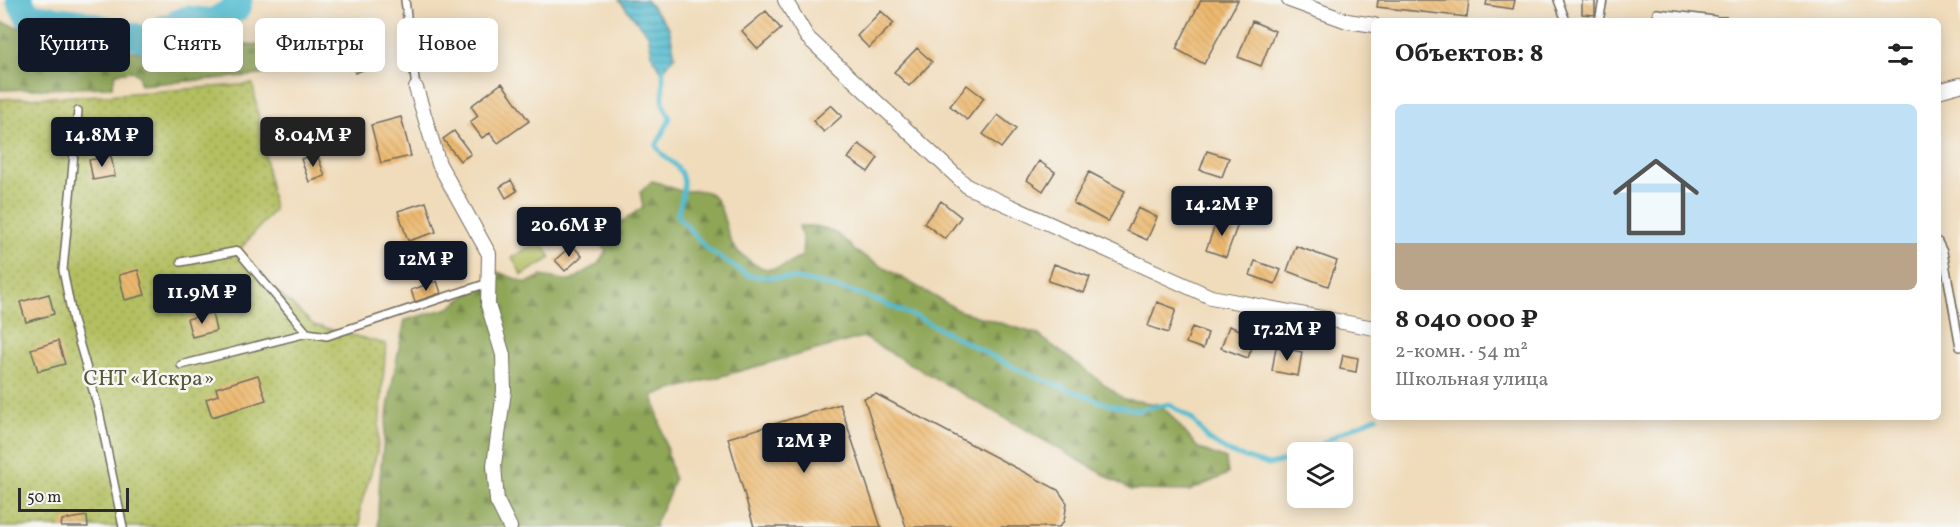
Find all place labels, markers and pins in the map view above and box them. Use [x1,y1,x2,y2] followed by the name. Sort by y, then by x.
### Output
[47,117,157,168] pin: 14.8M ₽
[258,117,368,168] pin: 8.04M ₽
[1167,186,1277,237] pin: 14.2M ₽
[514,207,624,258] pin: 20.6M ₽
[384,241,468,292] pin: 12M ₽
[147,274,257,325] pin: 11.9M ₽
[1232,311,1342,362] pin: 17.2M ₽
[762,423,846,474] pin: 12M ₽

